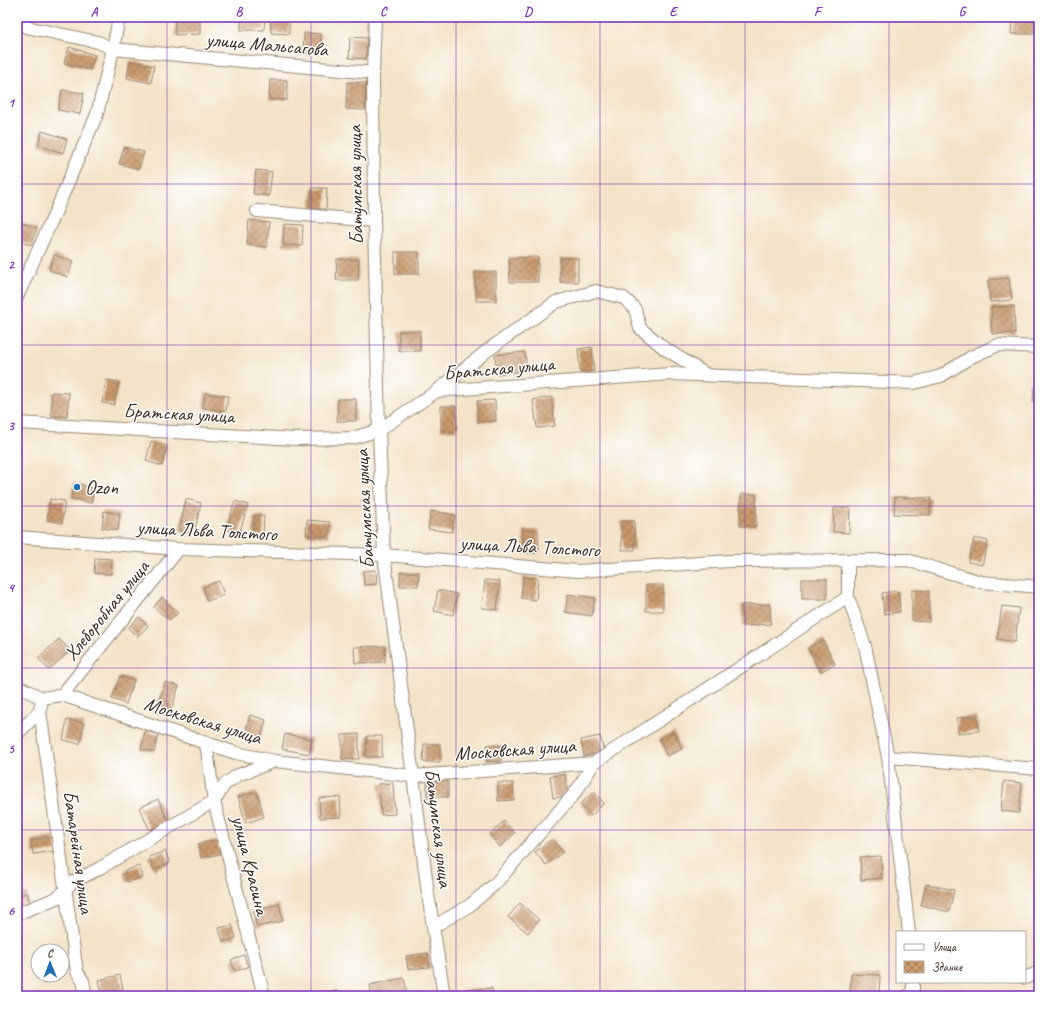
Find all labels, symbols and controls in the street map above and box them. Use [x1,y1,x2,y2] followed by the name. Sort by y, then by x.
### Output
[91,4,99,20] text: A
[236,4,244,20] text: B
[380,4,388,20] text: C
[524,4,533,20] text: D
[670,4,679,20] text: E
[814,4,823,20] text: F
[959,4,967,20] text: G
[204,27,330,62] street label: улица Мальсагова
[8,95,16,111] text: 1
[342,124,369,245] street label: Батумская улица
[8,257,15,273] text: 2
[443,351,557,386] street label: Братская улица
[123,398,237,429] street label: Братская улица
[8,418,15,434] text: 3
[349,447,380,569] street label: Батумская улица
[85,475,119,500] place label: Ozon
[72,482,82,492] marker: Ozon
[135,514,279,547] street label: улица Льва Толстого
[458,530,602,563] street label: улица Льва Толстого
[58,553,156,666] street label: Хлеборобная улица
[8,580,16,596] text: 4
[141,691,266,751] street label: Московская улица
[454,733,578,766] street label: Московская улица
[8,741,15,757] text: 5
[419,767,458,890] street label: Батумская улица
[58,789,100,917] street label: Батарейная улица
[226,812,275,919] street label: улица Красина
[8,903,15,919] text: 6
[896,931,1026,983] legend
[932,939,957,955] text: Улица
[30,943,70,983] north arrow
[47,946,54,960] text: С
[932,959,963,975] text: Здание

